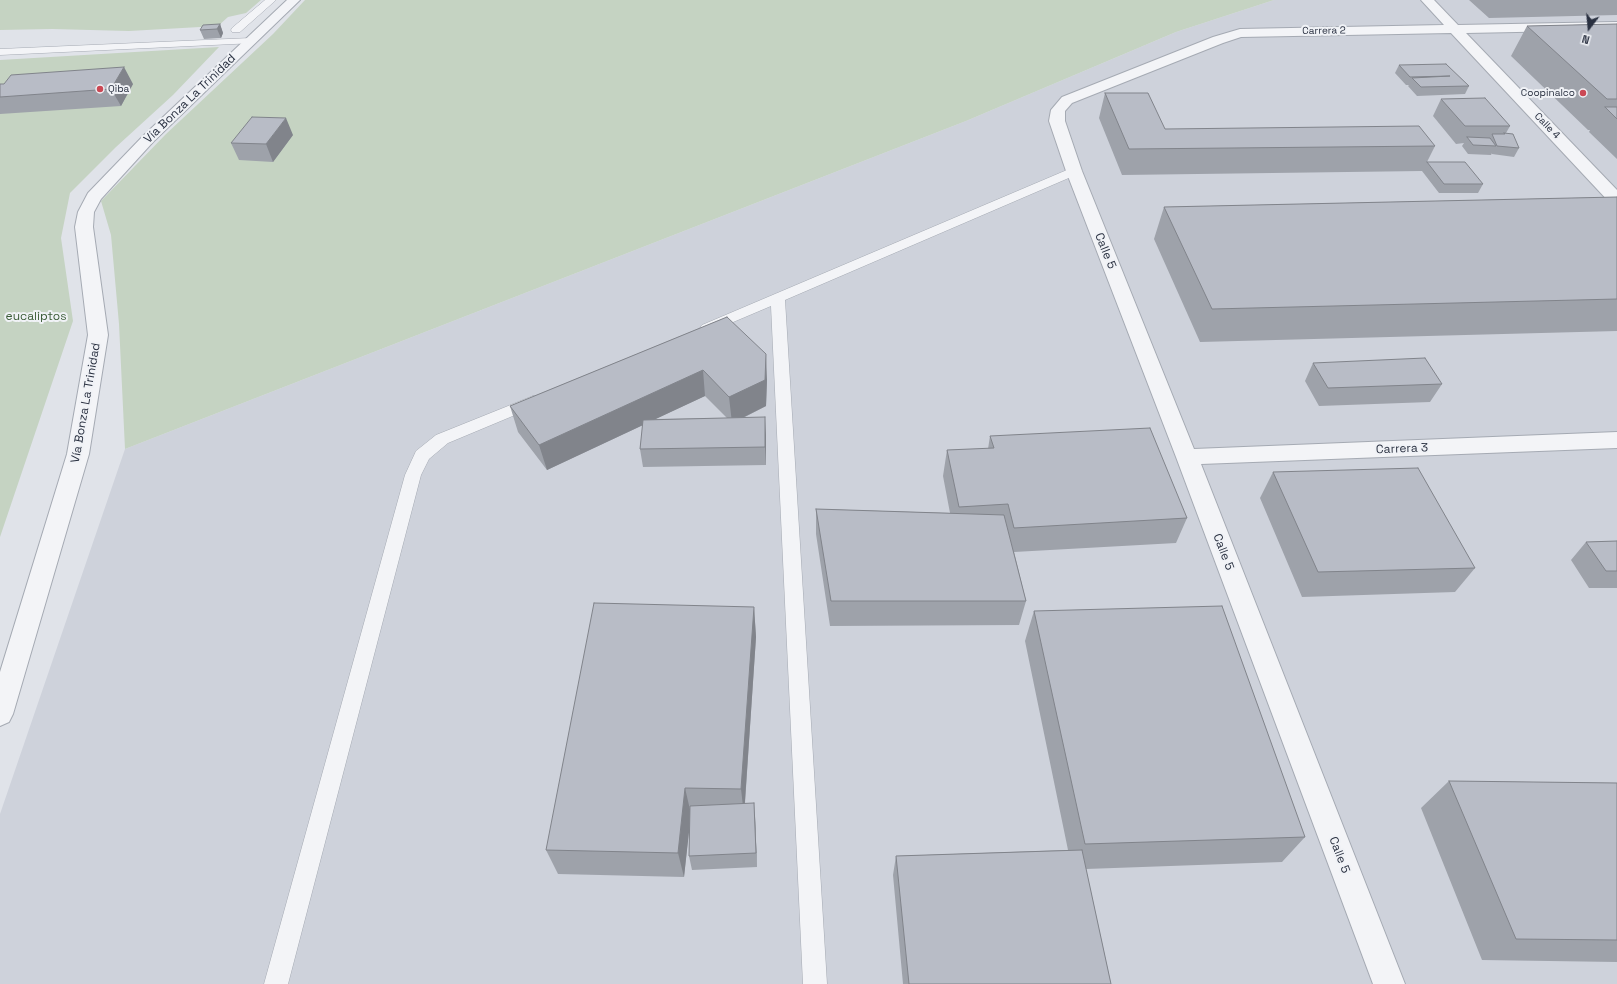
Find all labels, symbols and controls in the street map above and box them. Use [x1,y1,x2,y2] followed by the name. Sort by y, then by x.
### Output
[1569,8,1609,48] north arrow
[1302,25,1346,37] street label: Carrera 2
[1580,32,1591,47] text: N
[141,51,239,147] street label: Vía Bonza La Trinidad
[108,83,129,95] place label: Qiba
[95,84,105,94] marker: Qiba
[1521,87,1575,99] place label: Coopinalco
[1578,88,1588,98] marker: Coopinalco
[1532,110,1562,142] street label: Calle 4
[1091,231,1119,271] street label: Calle 5
[6,310,66,324] park label: eucaliptos
[68,342,104,464] street label: Vía Bonza La Trinidad
[1376,441,1428,457] street label: Carrera 3
[1209,532,1237,572] street label: Calle 5
[1325,835,1353,875] street label: Calle 5

